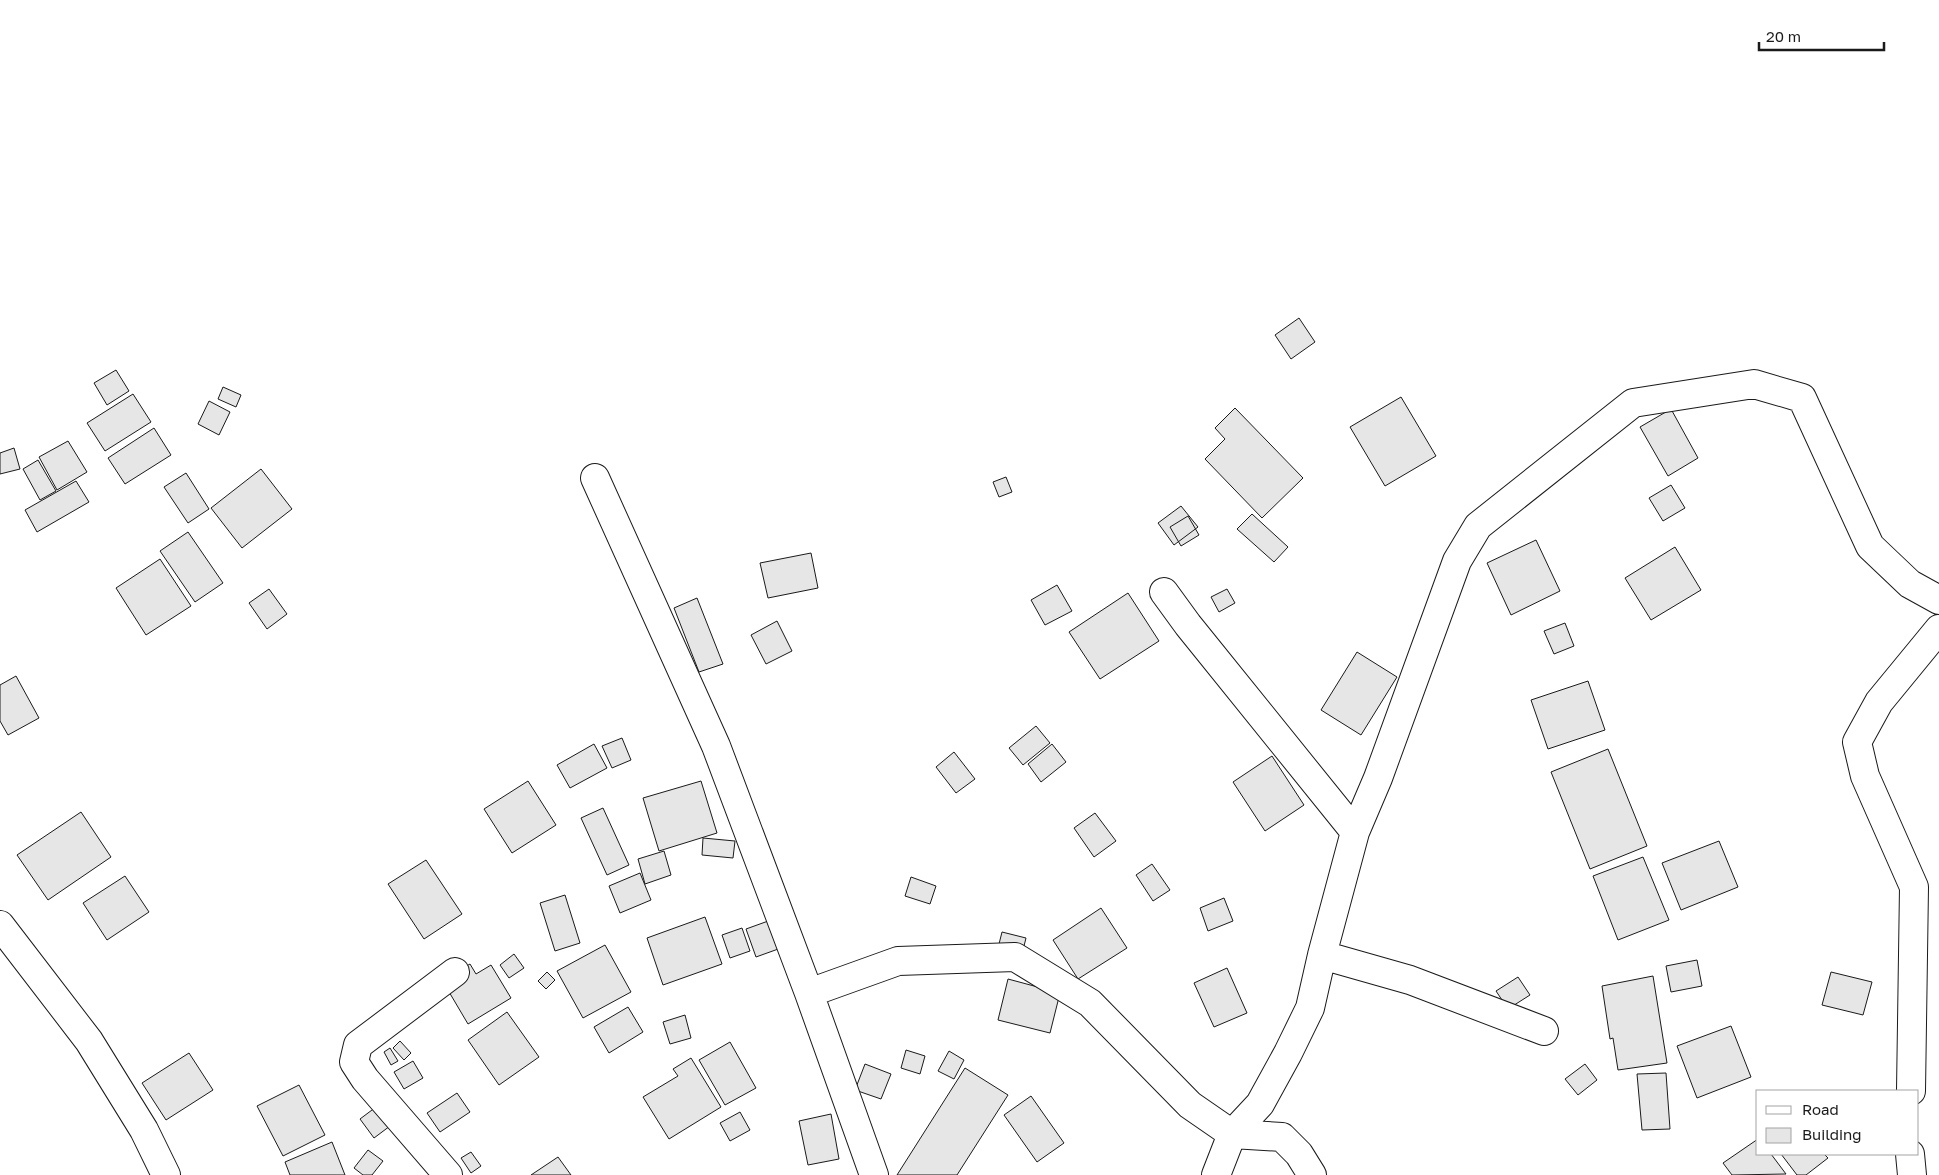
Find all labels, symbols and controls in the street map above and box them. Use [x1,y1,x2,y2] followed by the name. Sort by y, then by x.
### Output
[1759,20,1884,52] scale bar
[1766,27,1801,45] text: 20 m
[1756,1090,1919,1155] legend
[1802,1100,1839,1118] text: Road
[1802,1125,1862,1143] text: Building

